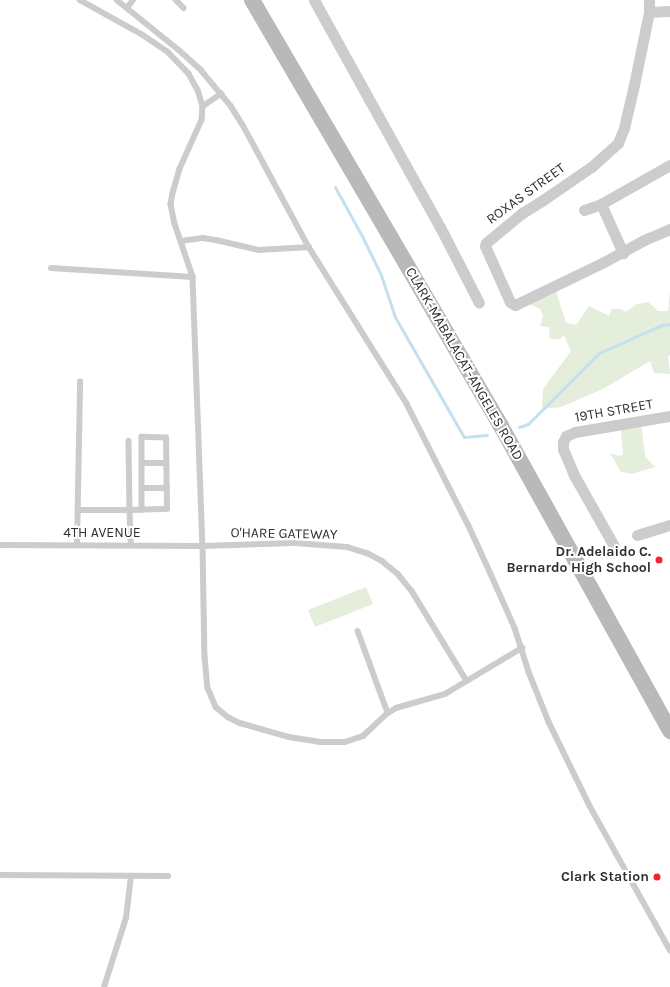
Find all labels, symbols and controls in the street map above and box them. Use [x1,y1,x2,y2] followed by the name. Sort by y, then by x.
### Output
[483,160,569,228] street label: ROXAS STREET
[402,265,526,463] street label: CLARK-MABALACAT-ANGELES ROAD
[574,396,654,426] street label: 19TH STREET
[63,525,141,541] street label: 4TH AVENUE
[230,525,338,543] street label: O'HARE GATEWAY
[506,544,651,576] place label: Dr. Adelaido C. Bernardo High School
[654,555,664,565] marker: Dr. Adelaido C. Bernardo High School
[561,869,649,885] place label: Clark Station
[652,872,662,882] marker: Clark Station

